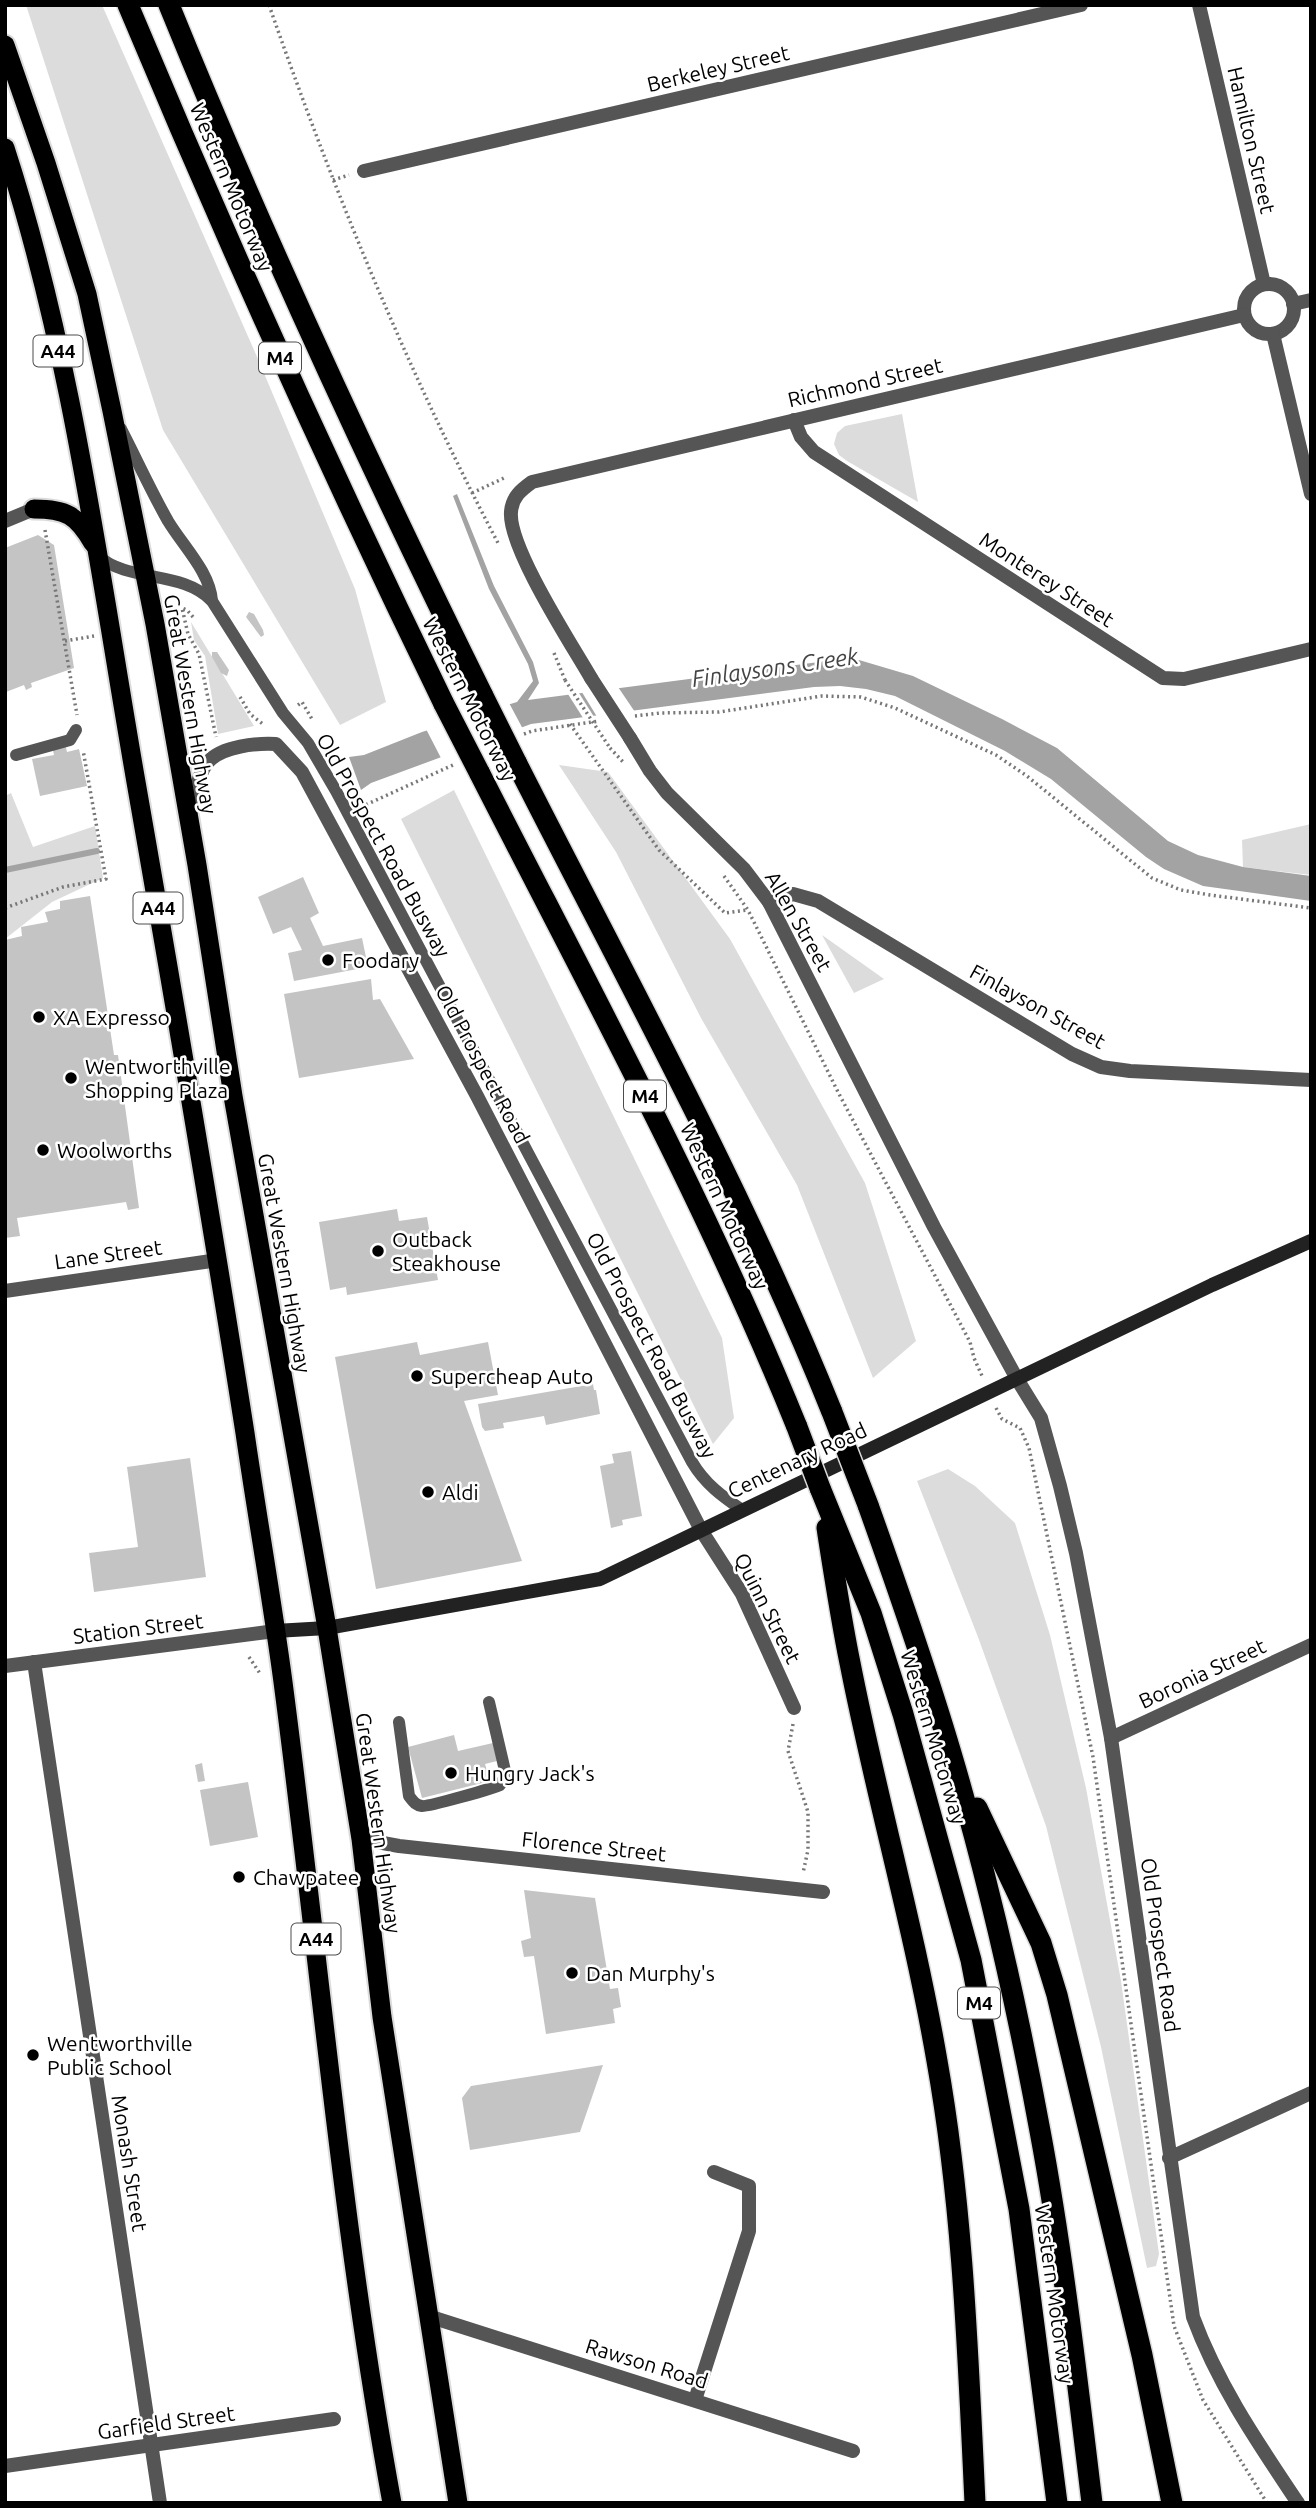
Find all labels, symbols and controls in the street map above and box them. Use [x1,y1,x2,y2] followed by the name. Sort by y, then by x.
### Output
[644,40,792,96] street label: Berkeley Street
[1223,64,1281,216] street label: Hamilton Street
[186,99,278,275] street label: Western Motorway
[34,336,82,366] road number: A44
[259,342,301,374] road number: M4
[785,353,945,411] street label: Richmond Street
[975,527,1119,631] street label: Monterey Street
[160,592,222,816] street label: Great Western Highway
[418,613,522,785] street label: Western Motorway
[690,643,860,691] water label: Finlaysons Creek
[312,729,456,961] street label: Old Prospect Road Busway
[761,867,837,975] street label: Allen Street
[134,893,182,924] road number: A44
[342,948,419,972] place label: Foodary
[320,952,336,968] marker: Foodary
[966,959,1110,1053] street label: Finlayson Street
[431,981,535,1147] street label: Old Prospect Road
[53,1005,170,1029] place label: XA Expresso
[31,1009,47,1025] marker: XA Expresso
[85,1054,231,1102] place label: Wentworthville Shopping Plaza
[63,1070,79,1086] marker: Wentworthville Shopping Plaza
[624,1080,666,1112] road number: M4
[676,1119,774,1293] street label: Western Motorway
[57,1138,172,1162] place label: Woolworths
[35,1142,51,1158] marker: Woolworths
[254,1151,316,1375] street label: Great Western Highway
[392,1227,501,1275] place label: Outback Steakhouse
[582,1228,722,1462] street label: Old Prospect Road Busway
[53,1235,163,1273] street label: Lane Street
[370,1243,386,1259] marker: Outback Steakhouse
[431,1364,593,1388] place label: Supercheap Auto
[409,1368,425,1384] marker: Supercheap Auto
[724,1417,870,1503] street label: Centenary Road
[442,1480,479,1504] place label: Aldi
[420,1484,436,1500] marker: Aldi
[730,1549,806,1667] street label: Quinn Street
[71,1608,205,1648] street label: Station Street
[1135,1633,1269,1713] street label: Boronia Street
[896,1647,972,1827] street label: Western Motorway
[352,1711,406,1935] street label: Great Western Highway
[465,1761,595,1785] place label: Hungry Jack's
[443,1765,459,1781] marker: Hungry Jack's
[521,1826,667,1866] street label: Florence Street
[1137,1856,1185,2034] street label: Old Prospect Road
[253,1865,359,1889] place label: Chawpatee
[231,1869,247,1885] marker: Chawpatee
[292,1924,340,1954] road number: A44
[586,1961,715,1985] place label: Dan Murphy's
[564,1965,580,1981] marker: Dan Murphy's
[958,1988,1000,2019] road number: M4
[47,2031,193,2079] place label: Wentworthville Public School
[25,2047,41,2063] marker: Wentworthville Public School
[107,2093,153,2233] street label: Monash Street
[1031,2203,1079,2385] street label: Western Motorway
[583,2333,711,2393] street label: Rawson Road
[96,2400,236,2444] street label: Garfield Street

